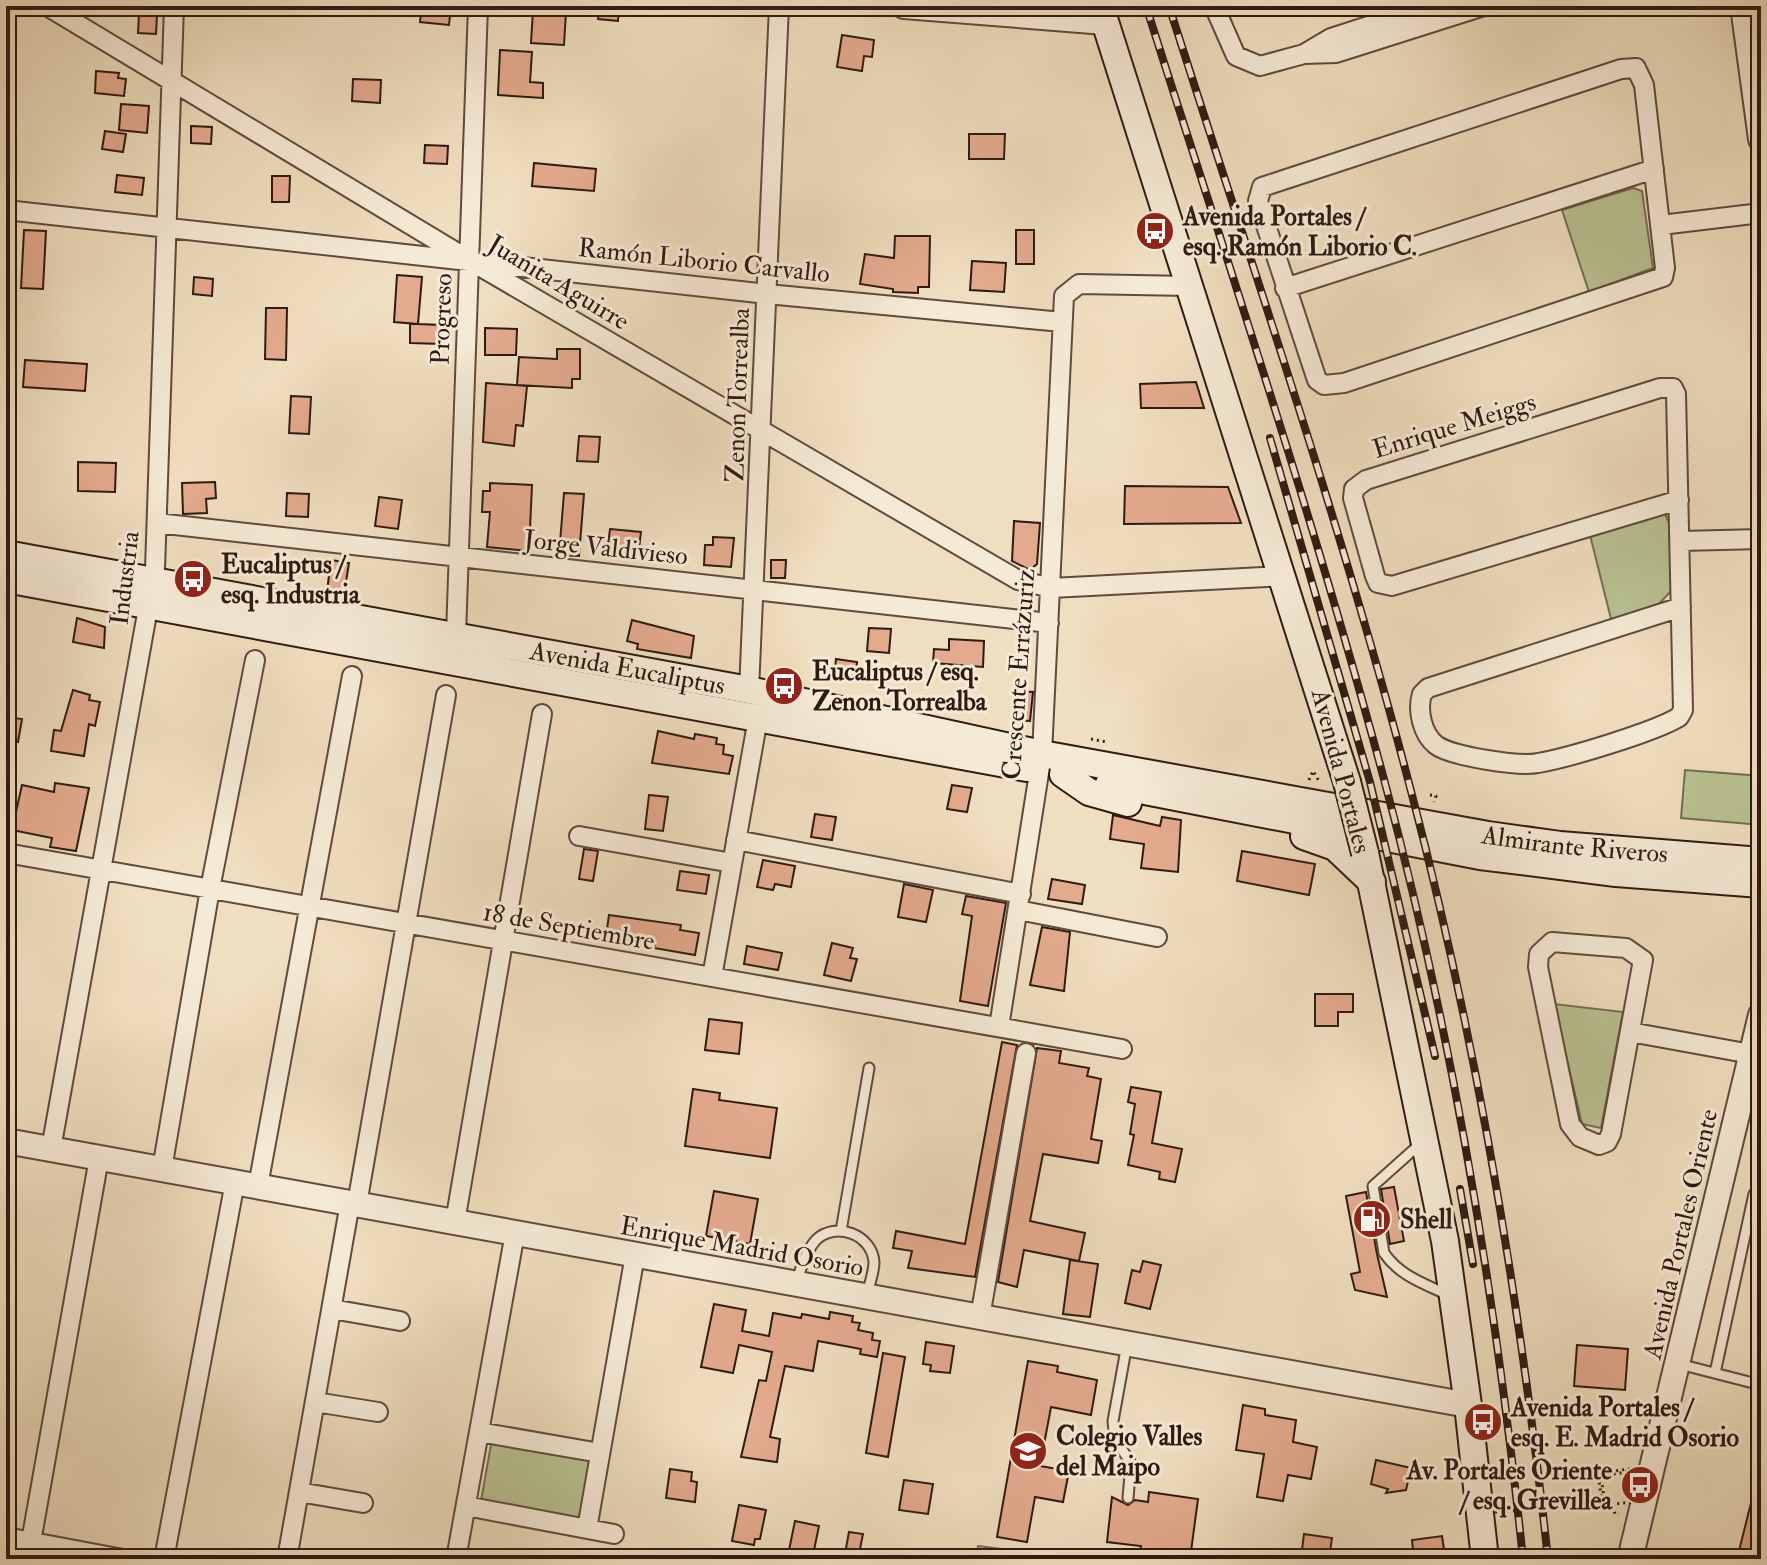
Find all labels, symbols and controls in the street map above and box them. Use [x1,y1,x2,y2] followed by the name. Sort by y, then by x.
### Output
[1182,201,1417,264] place label: Avenida Portales / esq. Ramón Liborio C.
[1134,210,1176,252] bus stop icon: Avenida Portales / esq. Ramón Liborio C.
[481,228,635,338] street label: Juanita Aguirre
[576,232,831,290] street label: Ramón Liborio Carvallo
[424,273,460,365] street label: Progreso
[719,307,757,483] street label: Zenon Torrealba
[1369,386,1540,466] street label: Enrique Meiggs
[521,523,689,573] street label: Jorge Valdivieso
[103,529,147,627] street label: Industria
[221,549,361,612] place label: Eucaliptus / esq. Industria
[172,558,214,600] bus stop icon: Eucaliptus / esq. Industria
[996,567,1042,781] street label: Crescente Errázuriz
[526,635,728,702] street label: Avenida Eucaliptus
[812,656,988,718] place label: Eucaliptus / esq. Zenon Torrealba
[763,665,805,707] bus stop icon: Eucaliptus / esq. Zenon Torrealba
[1303,685,1378,857] street label: Avenida Portales
[1479,819,1669,871] street label: Almirante Riveros
[480,896,657,959] street label: 18 de Septiembre
[1636,1106,1725,1363] street label: Avenida Portales Oriente
[1351,1198,1393,1240] fuel station icon: Shell
[1400,1204,1453,1236] place label: Shell
[618,1210,866,1284] street label: Enrique Madrid Osorio
[1510,1392,1739,1455] place label: Avenida Portales / esq. E. Madrid Osorio
[1462,1401,1504,1443] bus stop icon: Avenida Portales / esq. E. Madrid Osorio
[1056,1421,1202,1484] place label: Colegio Valles del Maipo
[1007,1430,1049,1472] school or university icon: Colegio Valles del Maipo
[1405,1455,1613,1518] place label: Av. Portales Oriente / esq. Grevillea
[1619,1464,1661,1506] bus stop icon: Av. Portales Oriente / esq. Grevillea

